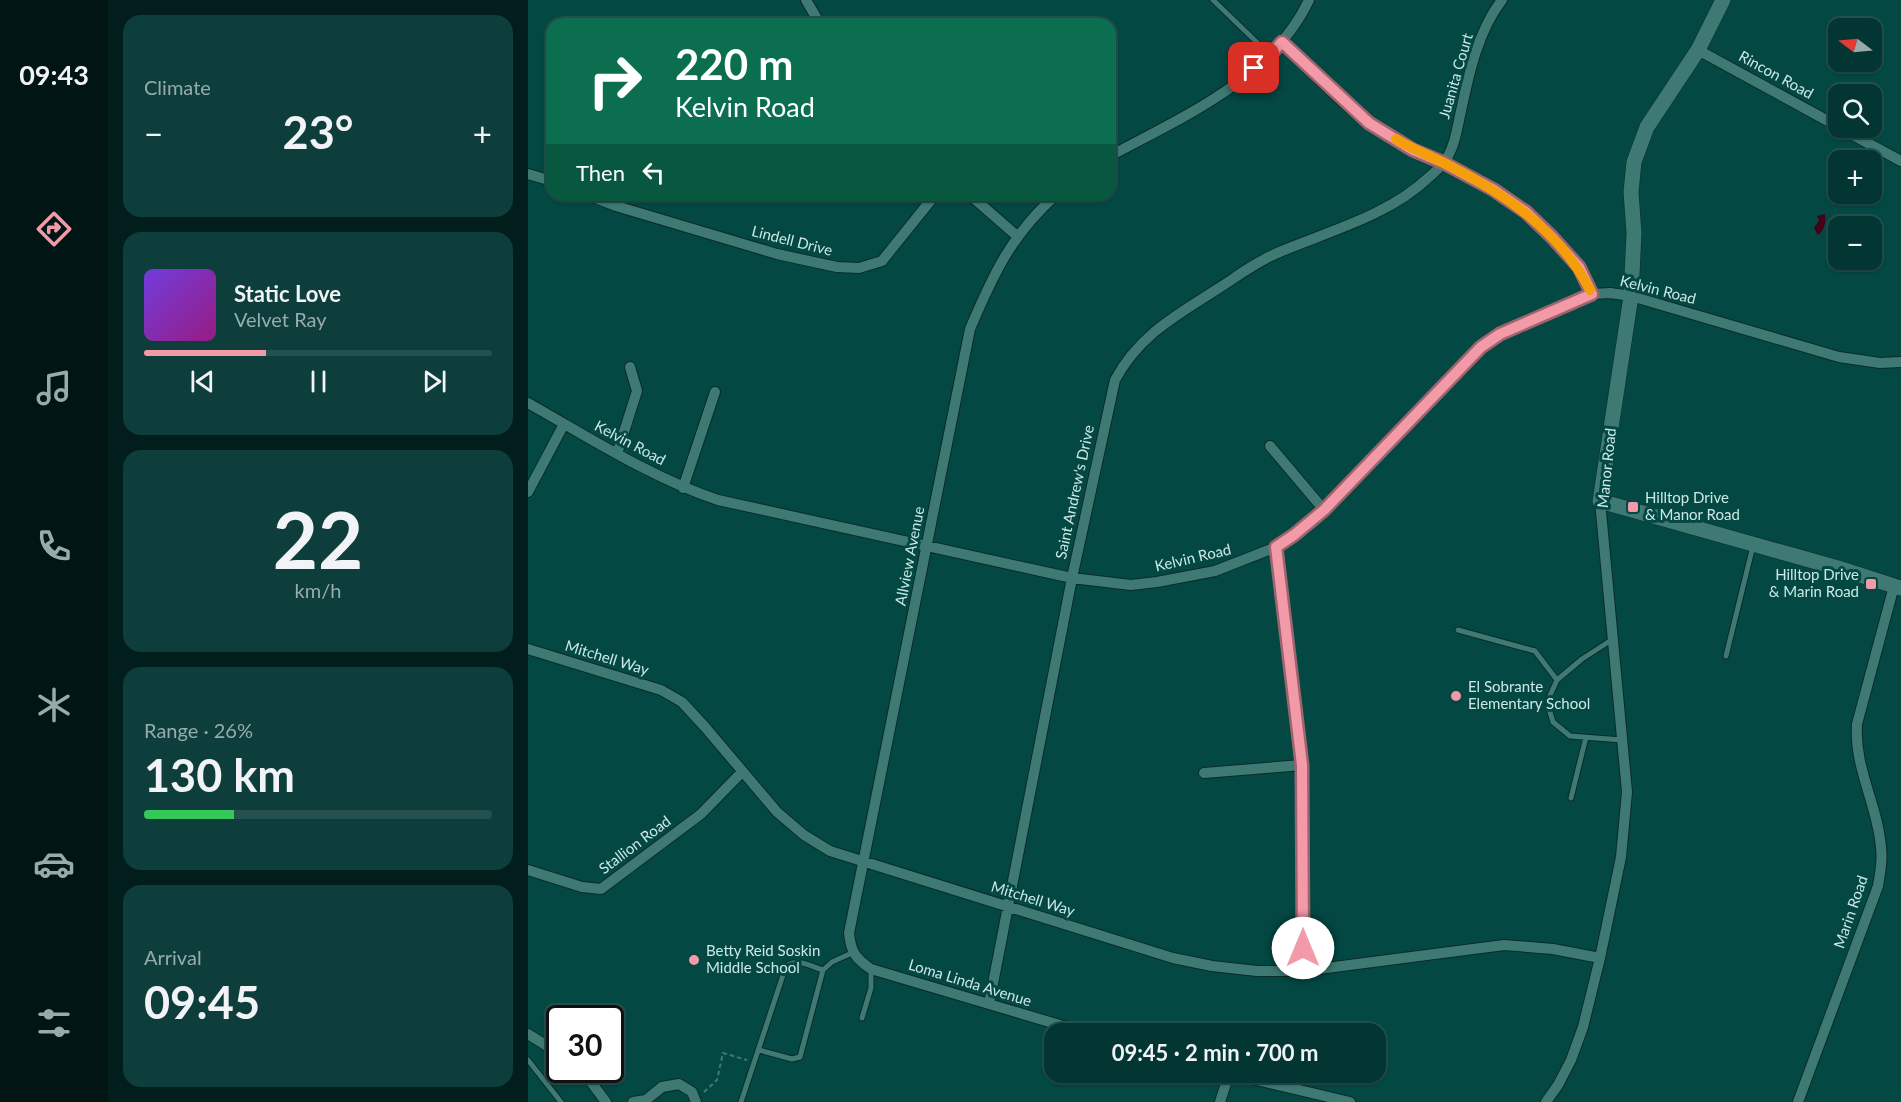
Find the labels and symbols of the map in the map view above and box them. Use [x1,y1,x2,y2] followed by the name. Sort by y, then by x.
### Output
[1828,18,1882,72] north arrow
[1434,30,1476,121] street label: Juanita Court
[1228,42,1279,93] pin
[1736,46,1817,102] street label: Rincon Road
[750,221,835,259] street label: Lindell Drive
[1618,271,1698,307] street label: Kelvin Road
[592,416,669,468] street label: Kelvin Road
[1051,423,1097,561] street label: Saint Andrew's Drive
[1593,427,1619,509] street label: Manor Road
[1645,488,1740,523] place label: Hilltop Drive & Manor Road
[1626,500,1640,514] marker: Hilltop Drive & Manor Road
[891,505,927,607] street label: Allview Avenue
[1153,540,1233,575] street label: Kelvin Road
[1769,565,1859,600] place label: Hilltop Drive & Marin Road
[1864,577,1878,591] marker: Hilltop Drive & Marin Road
[563,636,652,678] street label: Mitchell Way
[1468,677,1590,712] place label: El Sobrante Elementary School
[1449,689,1463,703] marker: El Sobrante Elementary School
[595,811,674,877] street label: Stallion Road
[1829,873,1871,950] street label: Marin Road
[989,877,1078,919] street label: Mitchell Way
[1271,916,1335,980] position arrow
[706,941,820,976] place label: Betty Reid Soskin Middle School
[687,953,701,967] marker: Betty Reid Soskin Middle School
[907,955,1034,1009] street label: Loma Linda Avenue
[546,1005,624,1083] speed limit sign: 30

